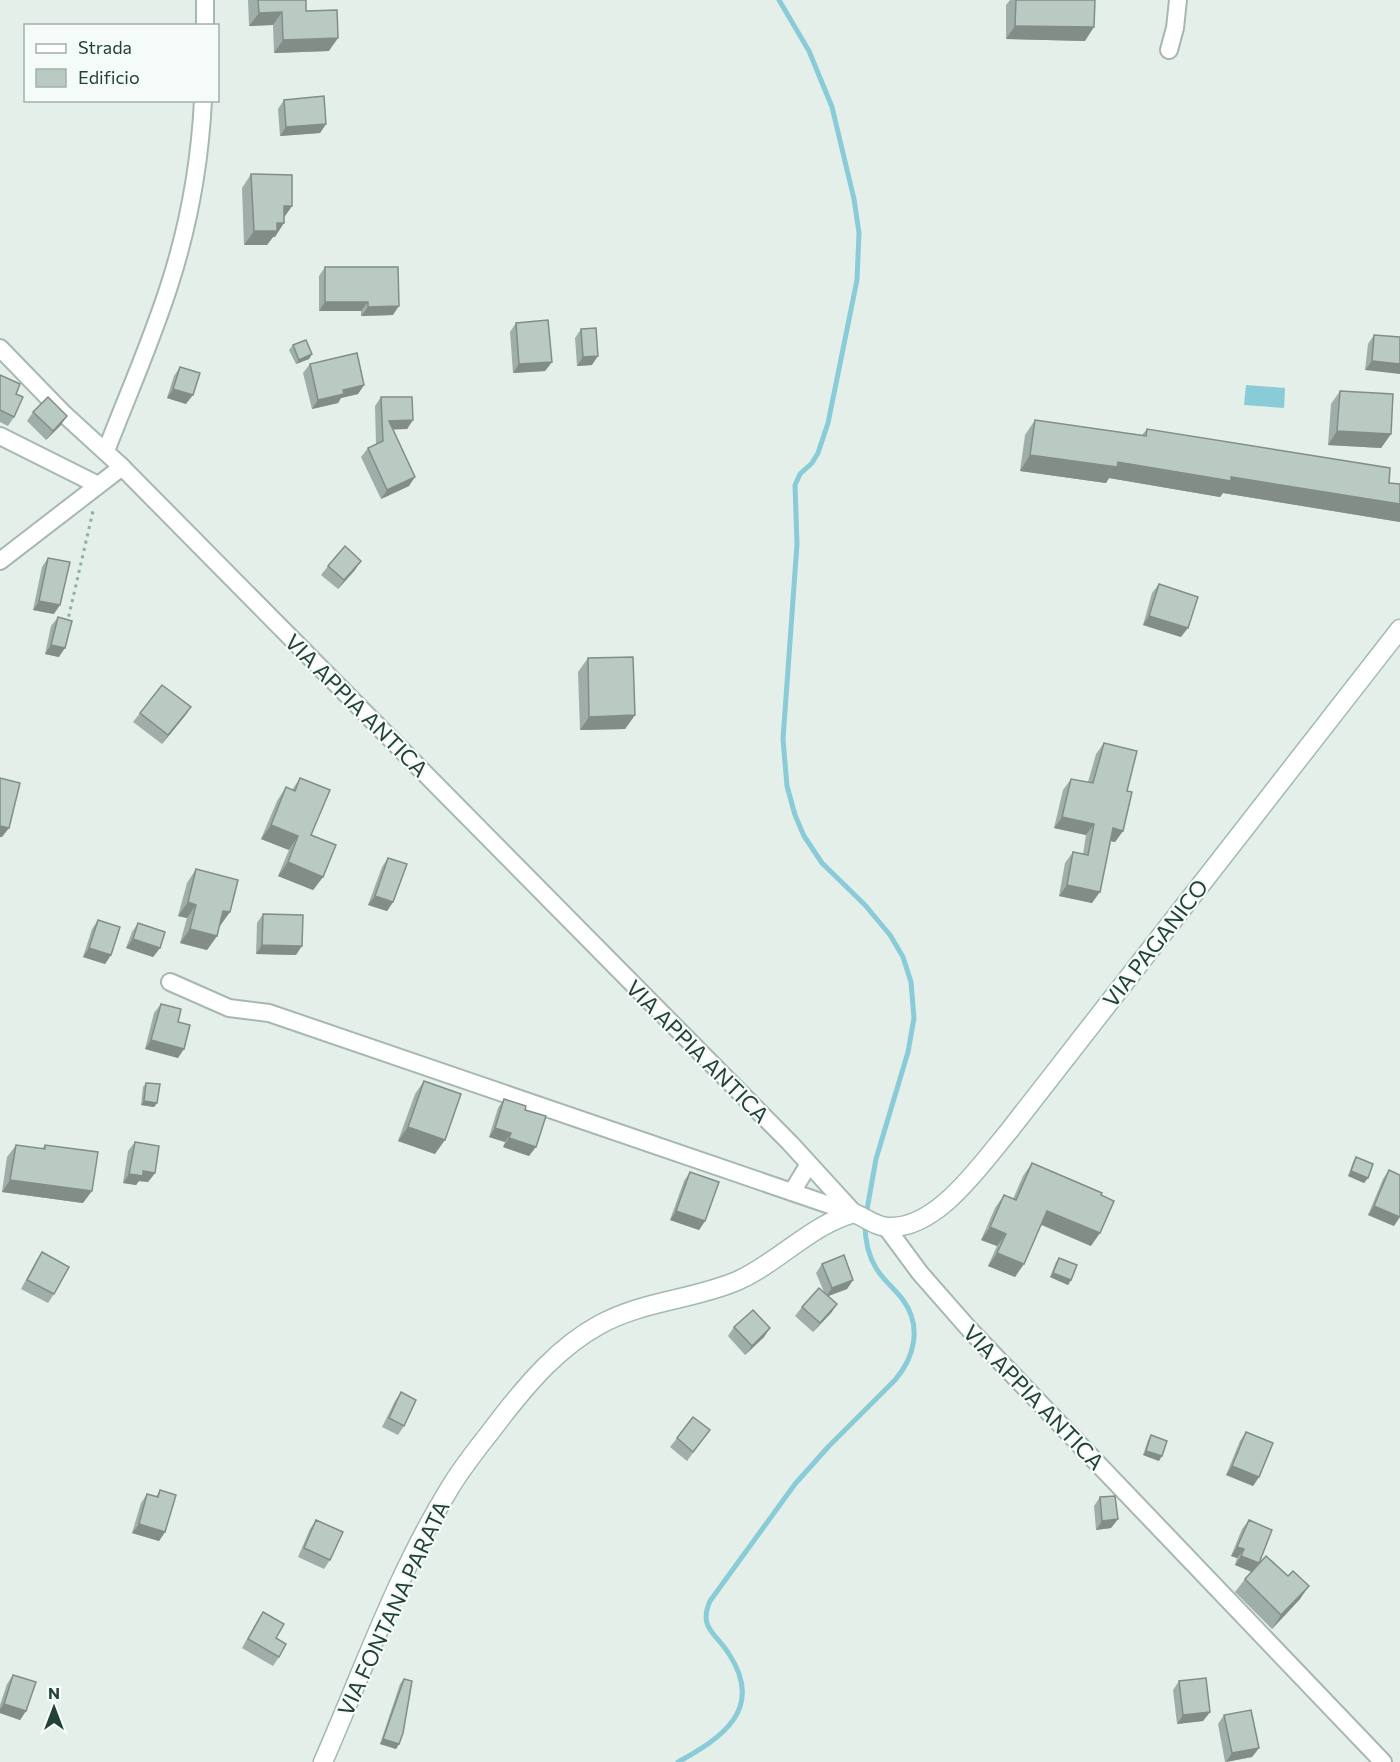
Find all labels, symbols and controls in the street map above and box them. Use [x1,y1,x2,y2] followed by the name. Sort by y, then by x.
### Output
[24,24,219,102] legend
[78,36,132,58] text: Strada
[78,66,140,88] text: Edificio
[280,628,434,782] street label: VIA APPIA ANTICA
[1097,874,1213,1012] street label: VIA PAGANICO
[621,974,775,1128] street label: VIA APPIA ANTICA
[958,1319,1110,1475] street label: VIA APPIA ANTICA
[331,1496,455,1720] street label: VIA FONTANA PARATA
[24,1678,84,1738] north arrow
[48,1683,60,1702] text: N

